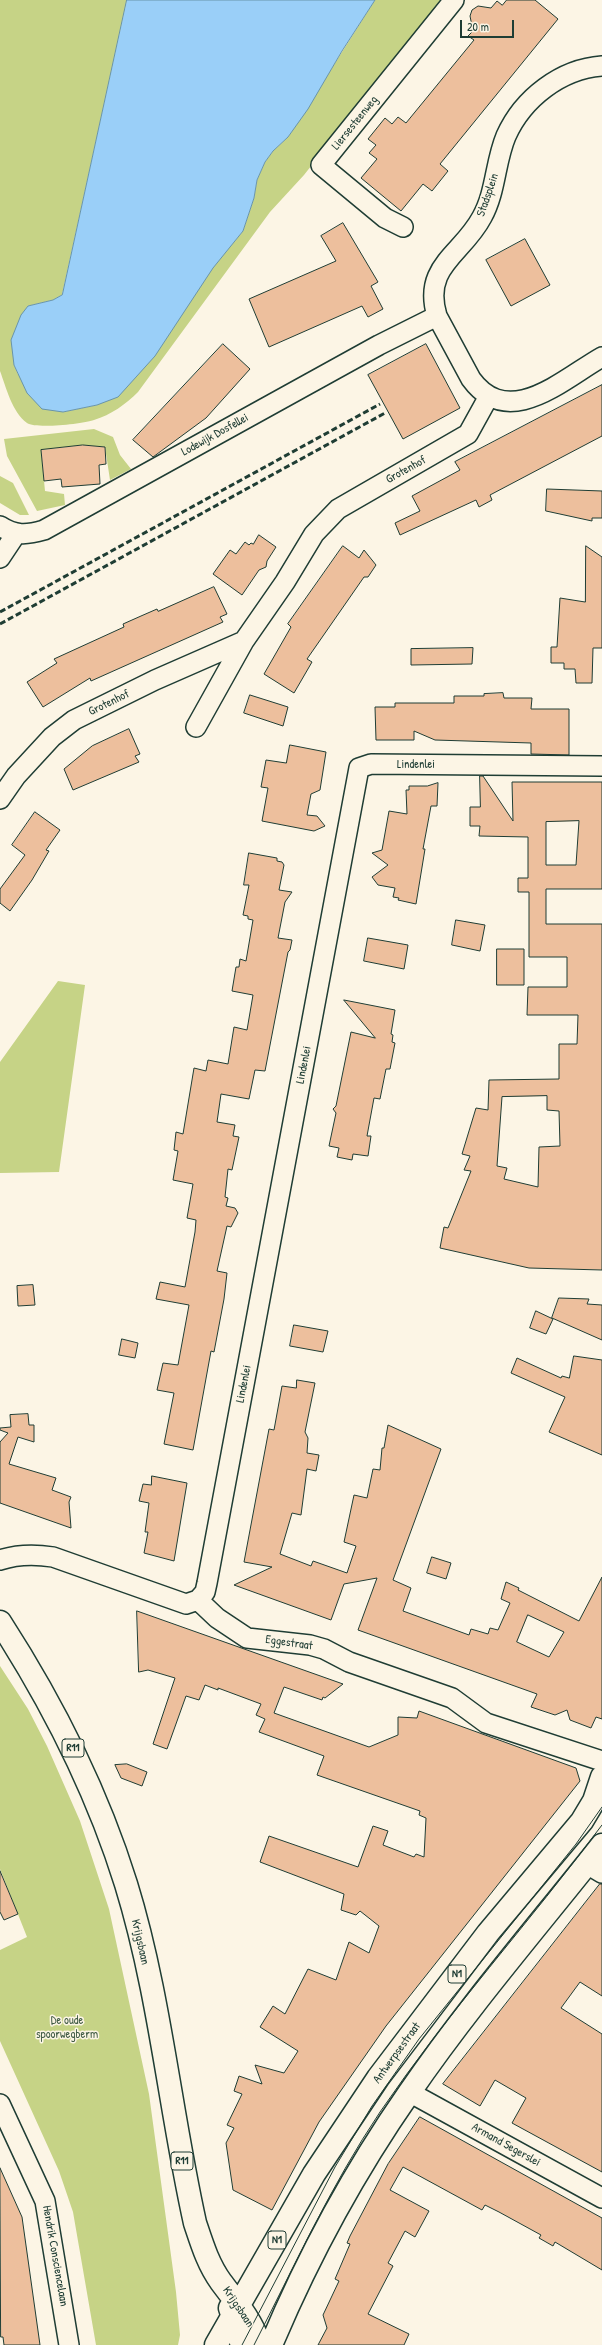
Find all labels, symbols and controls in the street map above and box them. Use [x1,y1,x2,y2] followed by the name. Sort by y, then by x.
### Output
[462,12,516,38] scale bar
[467,18,489,35] text: 20 m
[329,93,381,153] street label: Liersesteenweg
[474,171,502,219] street label: Stadsplein
[179,411,251,459] street label: Lodewijk Dosfellei
[383,453,429,487] street label: Grotenhof
[86,687,132,719] street label: Grotenhof
[397,758,435,772] street label: Lindenlei
[293,1045,315,1085] street label: Lindenlei
[233,1364,255,1404] street label: Lindenlei
[264,1633,314,1653] street label: Eggestraat
[62,1739,84,1757] road number: R11
[128,1918,152,1966] street label: Krijgsbaan
[448,1965,466,1983] road number: N1
[36,2014,98,2042] park label: De oude spoorwegberm
[370,2020,424,2086] street label: Antwerpsestraat
[469,2120,543,2170] street label: Armand Segerslei
[171,2152,193,2170] road number: R11
[39,2205,71,2307] street label: Hendrik Consciencelaan
[268,2231,286,2249] road number: N1
[219,2284,257,2330] street label: Krijgsbaan

